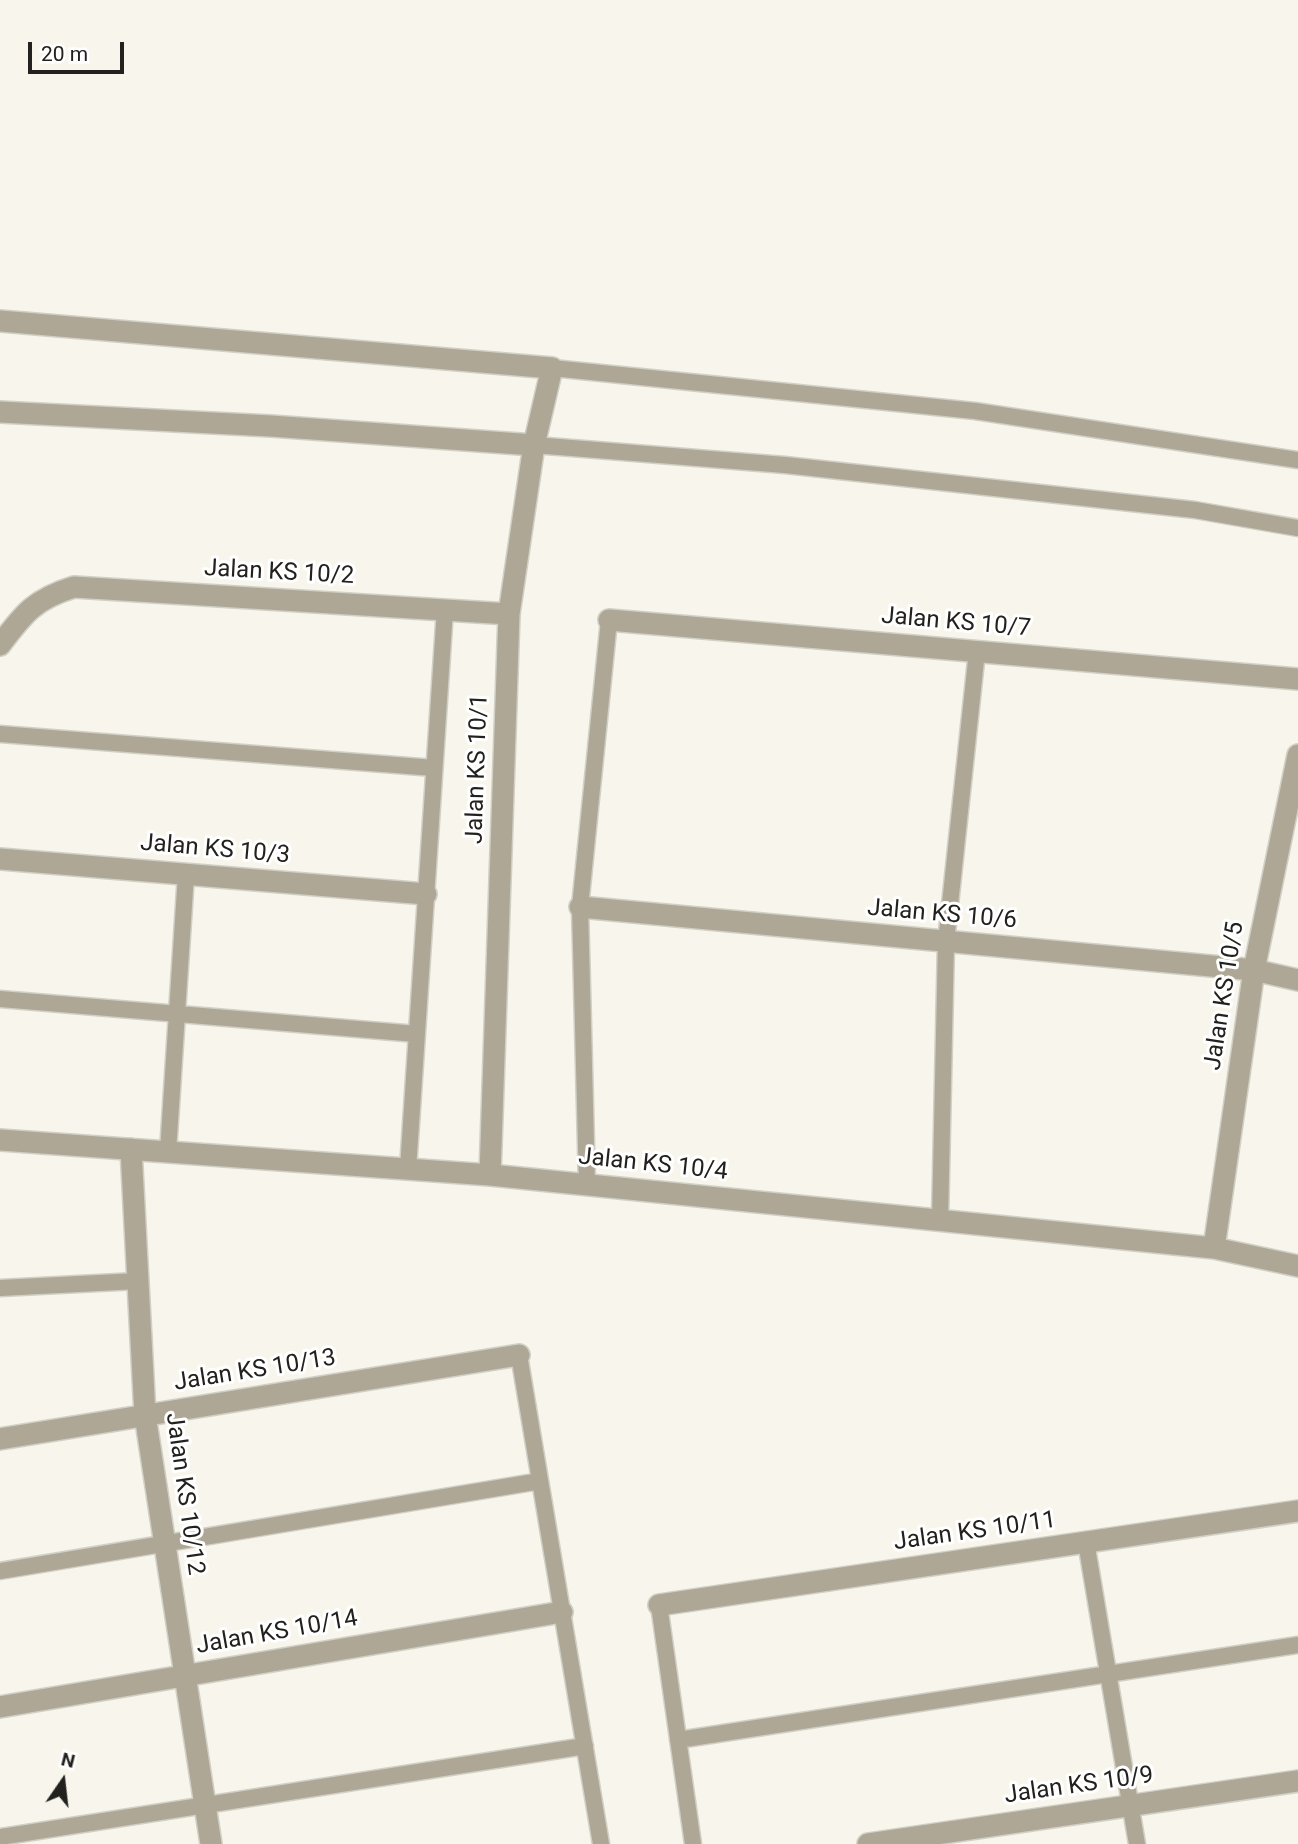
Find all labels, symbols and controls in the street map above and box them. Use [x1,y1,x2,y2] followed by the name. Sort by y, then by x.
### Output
[32,28,128,72] scale bar
[41,42,88,66] text: 20 m
[203,555,355,591] street label: Jalan KS 10/2
[880,602,1032,644] street label: Jalan KS 10/7
[461,694,495,844] street label: Jalan KS 10/1
[139,829,291,871] street label: Jalan KS 10/3
[866,894,1018,936] street label: Jalan KS 10/6
[1199,920,1251,1072] street label: Jalan KS 10/5
[577,1143,729,1187] street label: Jalan KS 10/4
[172,1344,338,1398] street label: Jalan KS 10/13
[158,1411,210,1577] street label: Jalan KS 10/12
[892,1506,1058,1558] street label: Jalan KS 10/11
[194,1605,360,1661] street label: Jalan KS 10/14
[28,1746,98,1816] north arrow
[59,1747,77,1773] text: N
[1003,1761,1155,1811] street label: Jalan KS 10/9

